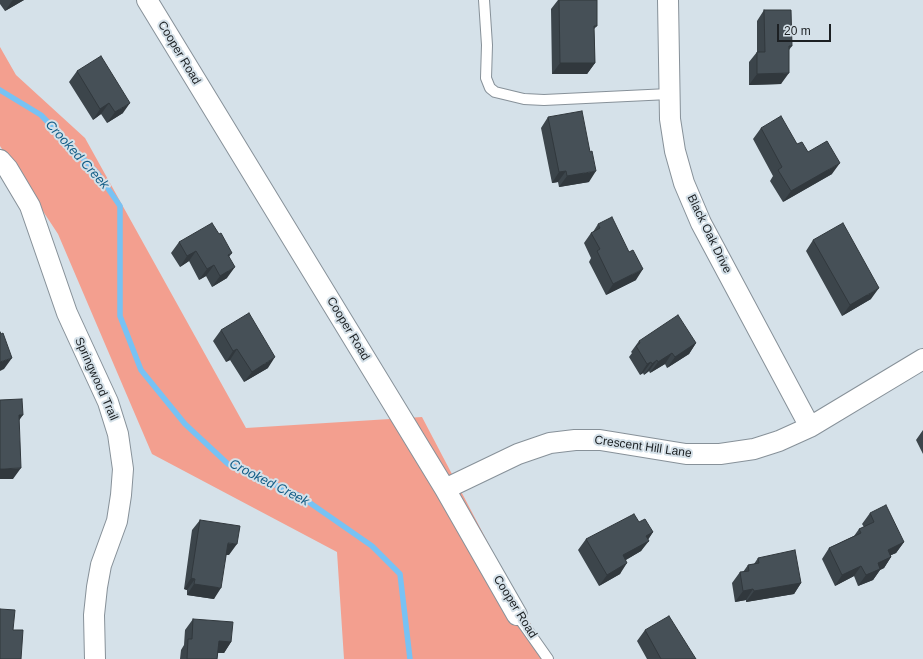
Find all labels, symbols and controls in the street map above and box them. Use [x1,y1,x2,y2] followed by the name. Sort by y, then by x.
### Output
[779,16,833,42] scale bar
[154,19,204,87] street label: Cooper Road
[784,24,811,38] text: 20 m
[42,117,112,193] water label: Crooked Creek
[684,192,734,276] street label: Black Oak Drive
[323,295,373,363] street label: Cooper Road
[71,335,121,423] street label: Springwood Trail
[593,433,693,461] street label: Crescent Hill Lane
[227,456,311,510] water label: Crooked Creek
[490,573,540,641] street label: Cooper Road

